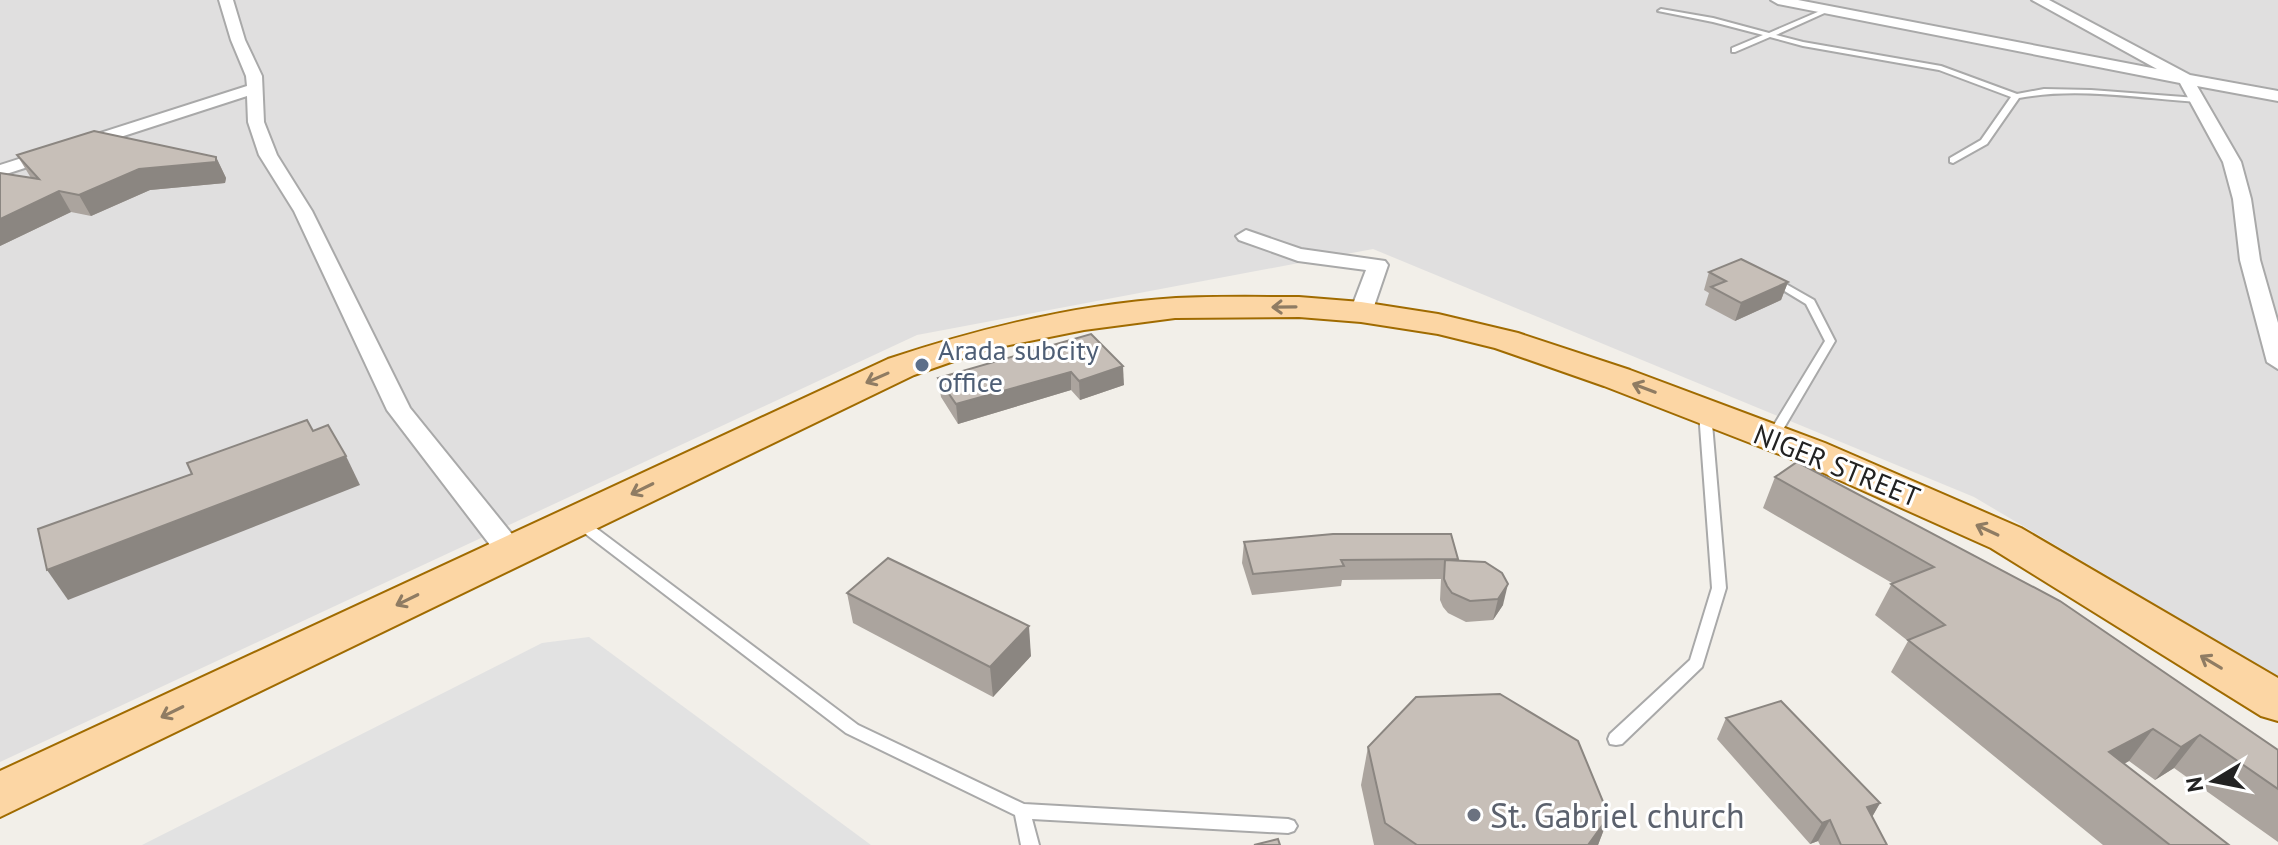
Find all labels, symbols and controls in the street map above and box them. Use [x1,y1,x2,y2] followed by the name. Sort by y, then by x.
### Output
[1271,299,1298,315] one-way arrow
[938,331,1099,400] place label: Arada subcity office
[913,356,931,374] marker: Arada subcity office
[865,371,889,386] one-way arrow
[1632,380,1656,394] one-way arrow
[1749,415,1926,515] street label: NIGER STREET
[631,482,654,497] one-way arrow
[1976,522,2000,537] one-way arrow
[395,593,419,608] one-way arrow
[2200,654,2223,670] one-way arrow
[161,705,185,720] one-way arrow
[2174,741,2254,821] north arrow
[2179,775,2209,794] text: N
[1490,793,1745,837] place label: St. Gabriel church
[1465,806,1483,824] marker: St. Gabriel church

